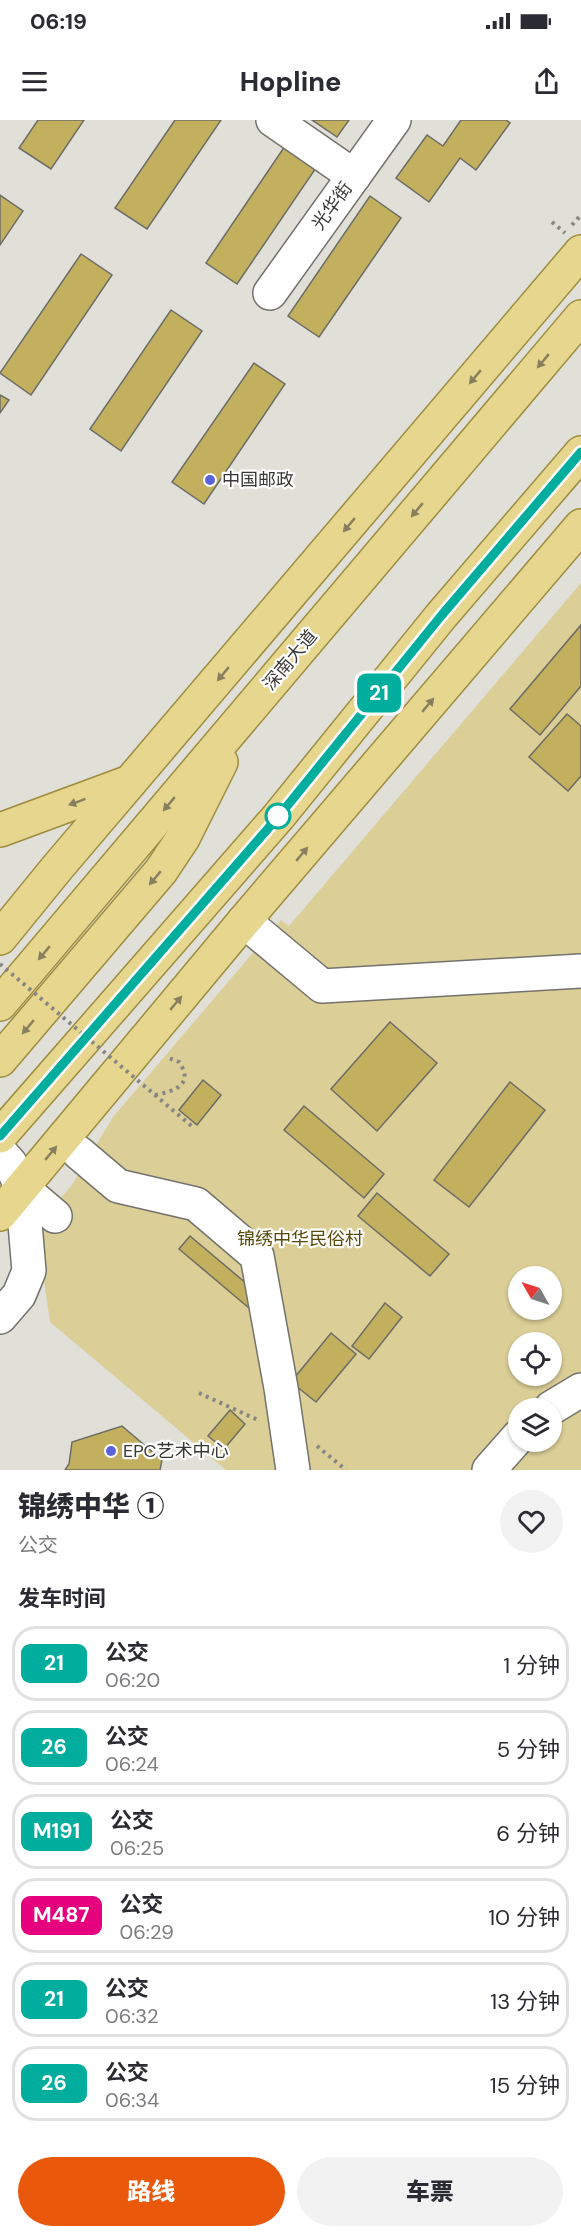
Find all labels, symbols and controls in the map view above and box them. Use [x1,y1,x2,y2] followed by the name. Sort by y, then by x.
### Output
[30,7,87,36] text: 06:19
[240,64,341,99] text: Hopline
[18,65,51,98] icon: menu
[530,65,563,98] icon: share
[306,177,358,235] street label: 光华街
[537,353,550,368] one-way arrow
[469,369,482,384] one-way arrow
[222,468,294,492] place label: 中国邮政
[203,473,217,487] marker: 中国邮政
[411,502,424,518] one-way arrow
[343,517,356,532] one-way arrow
[258,625,322,695] street label: 深南大道
[217,666,230,681] one-way arrow
[352,674,406,712] line badge: 21
[369,679,389,707] text: 21
[421,698,434,713] one-way arrow
[163,796,176,812] one-way arrow
[68,797,86,807] one-way arrow
[265,803,291,829] unlabelled marker
[295,846,308,862] one-way arrow
[149,871,161,886] one-way arrow
[38,945,51,960] one-way arrow
[169,996,182,1011] one-way arrow
[22,1019,35,1034] one-way arrow
[44,1146,57,1161] one-way arrow
[237,1227,363,1251] park label: 锦绣中华民俗村
[508,1266,562,1320] north arrow
[508,1266,562,1452] map controls
[508,1332,562,1386] button: locate
[508,1398,562,1452] button: layers
[123,1439,229,1463] place label: EPC艺术中心
[104,1444,118,1458] marker: EPC艺术中心
[18,1488,165,1525] text: 锦绣中华 ①
[500,1490,563,1553] button: heart
[18,1532,58,1558] text: 公交
[18,1584,106,1613] text: 发车时间
[105,1638,149,1667] text: 公交
[44,1649,64,1677] text: 21
[503,1651,560,1680] text: 1 分钟
[105,1667,160,1693] text: 06:20
[105,1722,149,1751] text: 公交
[41,1733,67,1761] text: 26
[497,1735,560,1764] text: 5 分钟
[105,1751,159,1777] text: 06:24
[110,1806,154,1835] text: 公交
[33,1817,80,1845] text: M191
[496,1819,560,1848] text: 6 分钟
[110,1835,164,1861] text: 06:25
[120,1890,164,1919] text: 公交
[33,1901,90,1929] text: M487
[488,1903,560,1932] text: 10 分钟
[120,1919,174,1945] text: 06:29
[105,1974,149,2003] text: 公交
[44,1985,64,2013] text: 21
[490,1987,560,2016] text: 13 分钟
[105,2003,159,2029] text: 06:32
[105,2058,149,2087] text: 公交
[41,2069,67,2097] text: 26
[490,2071,560,2100] text: 15 分钟
[105,2087,159,2113] text: 06:34
[18,2157,285,2226] button: 路线
[297,2157,563,2226] button: 车票

